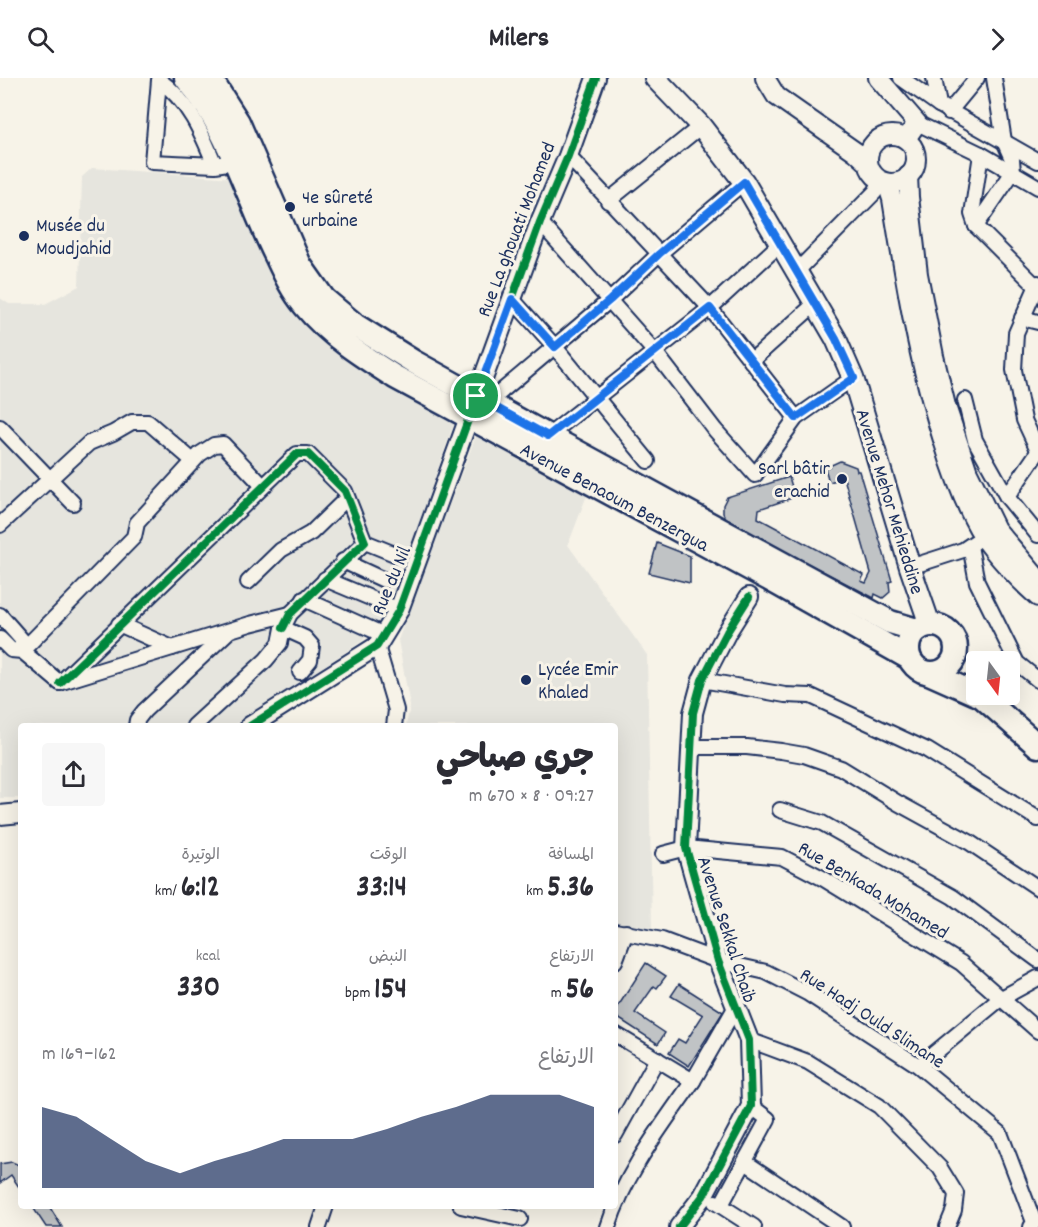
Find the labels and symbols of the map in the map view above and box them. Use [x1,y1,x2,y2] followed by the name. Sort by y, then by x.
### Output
[472,139,564,322] street label: Rue La ghouati Mohamed
[302,185,373,236] place label: 4e sûreté urbaine
[283,200,297,214] marker: 4e sûreté urbaine
[36,213,111,264] place label: Musée du Moudjahid
[17,229,31,243] marker: Musée du Moudjahid
[450,370,501,421] pin
[847,406,930,598] street label: Avenue Mehor Mehieddine
[514,437,713,561] street label: Avenue Benaoum Benzergua
[758,456,831,507] place label: Sarl bâtir erachid
[835,472,849,486] marker: Sarl bâtir erachid
[366,542,420,620] street label: Rue du Nil
[966,651,1020,705] north arrow
[538,657,619,708] place label: Lycée Emir Khaled
[519,673,533,687] marker: Lycée Emir Khaled
[792,835,953,948] street label: Rue Benkada Mohamed
[688,853,762,1007] street label: Avenue Sekkal Chaib
[793,962,950,1077] street label: Rue Hadj Ould Slimane

